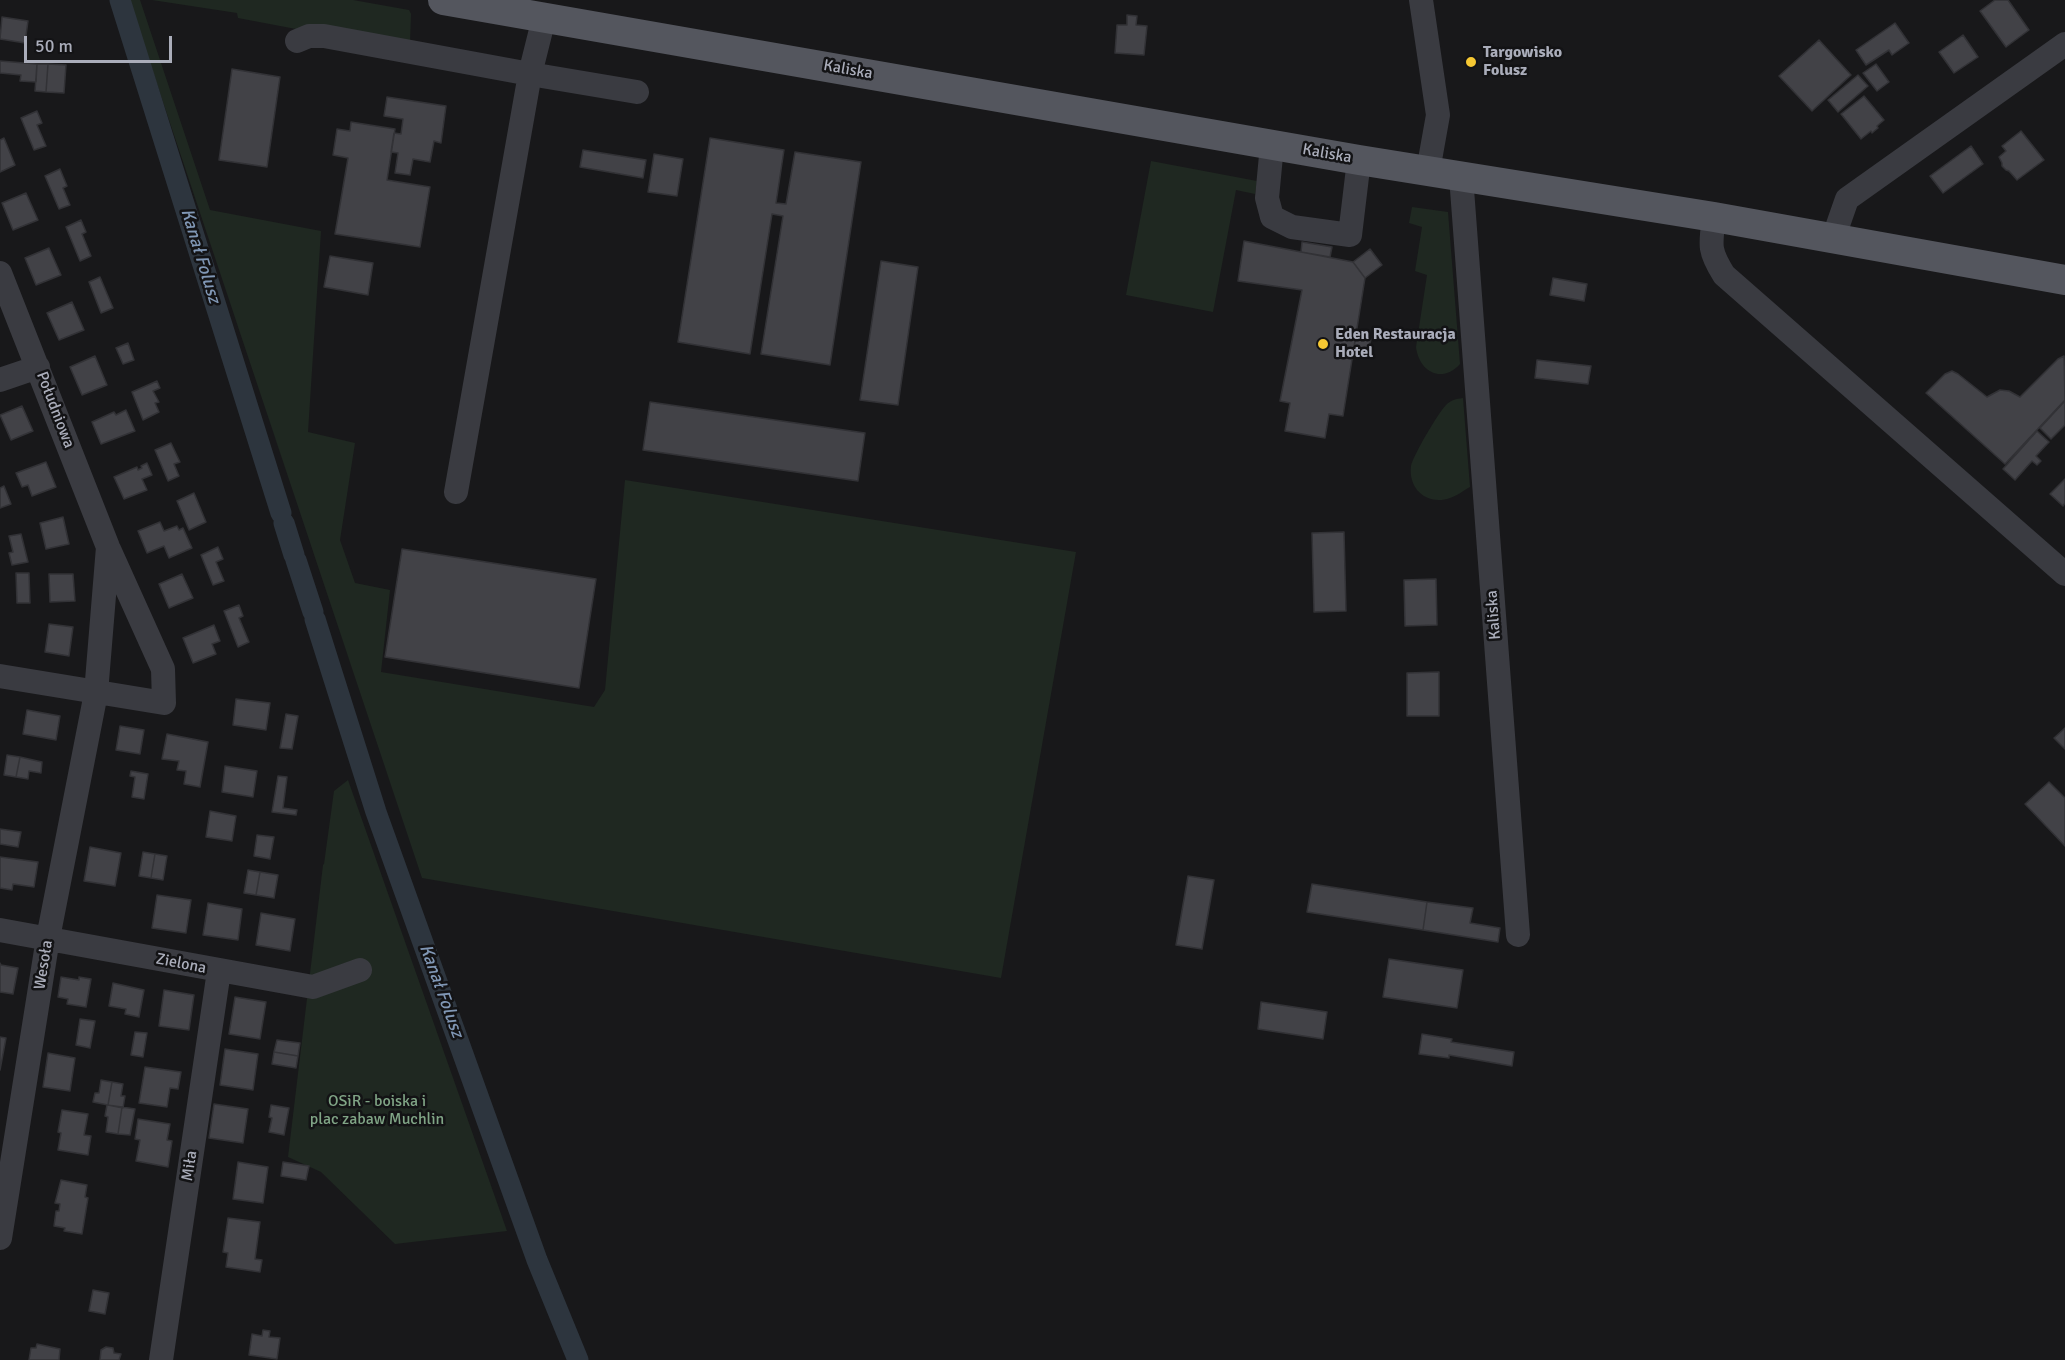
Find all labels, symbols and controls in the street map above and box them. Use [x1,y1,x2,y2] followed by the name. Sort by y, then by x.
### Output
[27,24,176,62] scale bar
[35,35,73,57] text: 50 m
[1483,43,1562,81] place label: Targowisko Folusz
[1464,55,1478,69] marker: Targowisko Folusz
[822,56,874,84] street label: Kaliska
[1301,140,1353,168] street label: Kaliska
[175,206,225,306] water label: Kanał Folusz
[1335,325,1456,363] place label: Eden Restauracja Hotel
[1316,337,1330,351] marker: Eden Restauracja Hotel
[32,369,78,451] street label: Południowa
[1483,590,1505,640] street label: Kaliska
[31,939,57,991] street label: Wesoła
[414,941,468,1041] water label: Kanał Folusz
[154,950,208,978] street label: Zielona
[310,1092,444,1130] park label: OSiR - boiska i plac zabaw Muchlin
[178,1149,202,1183] street label: Miła

